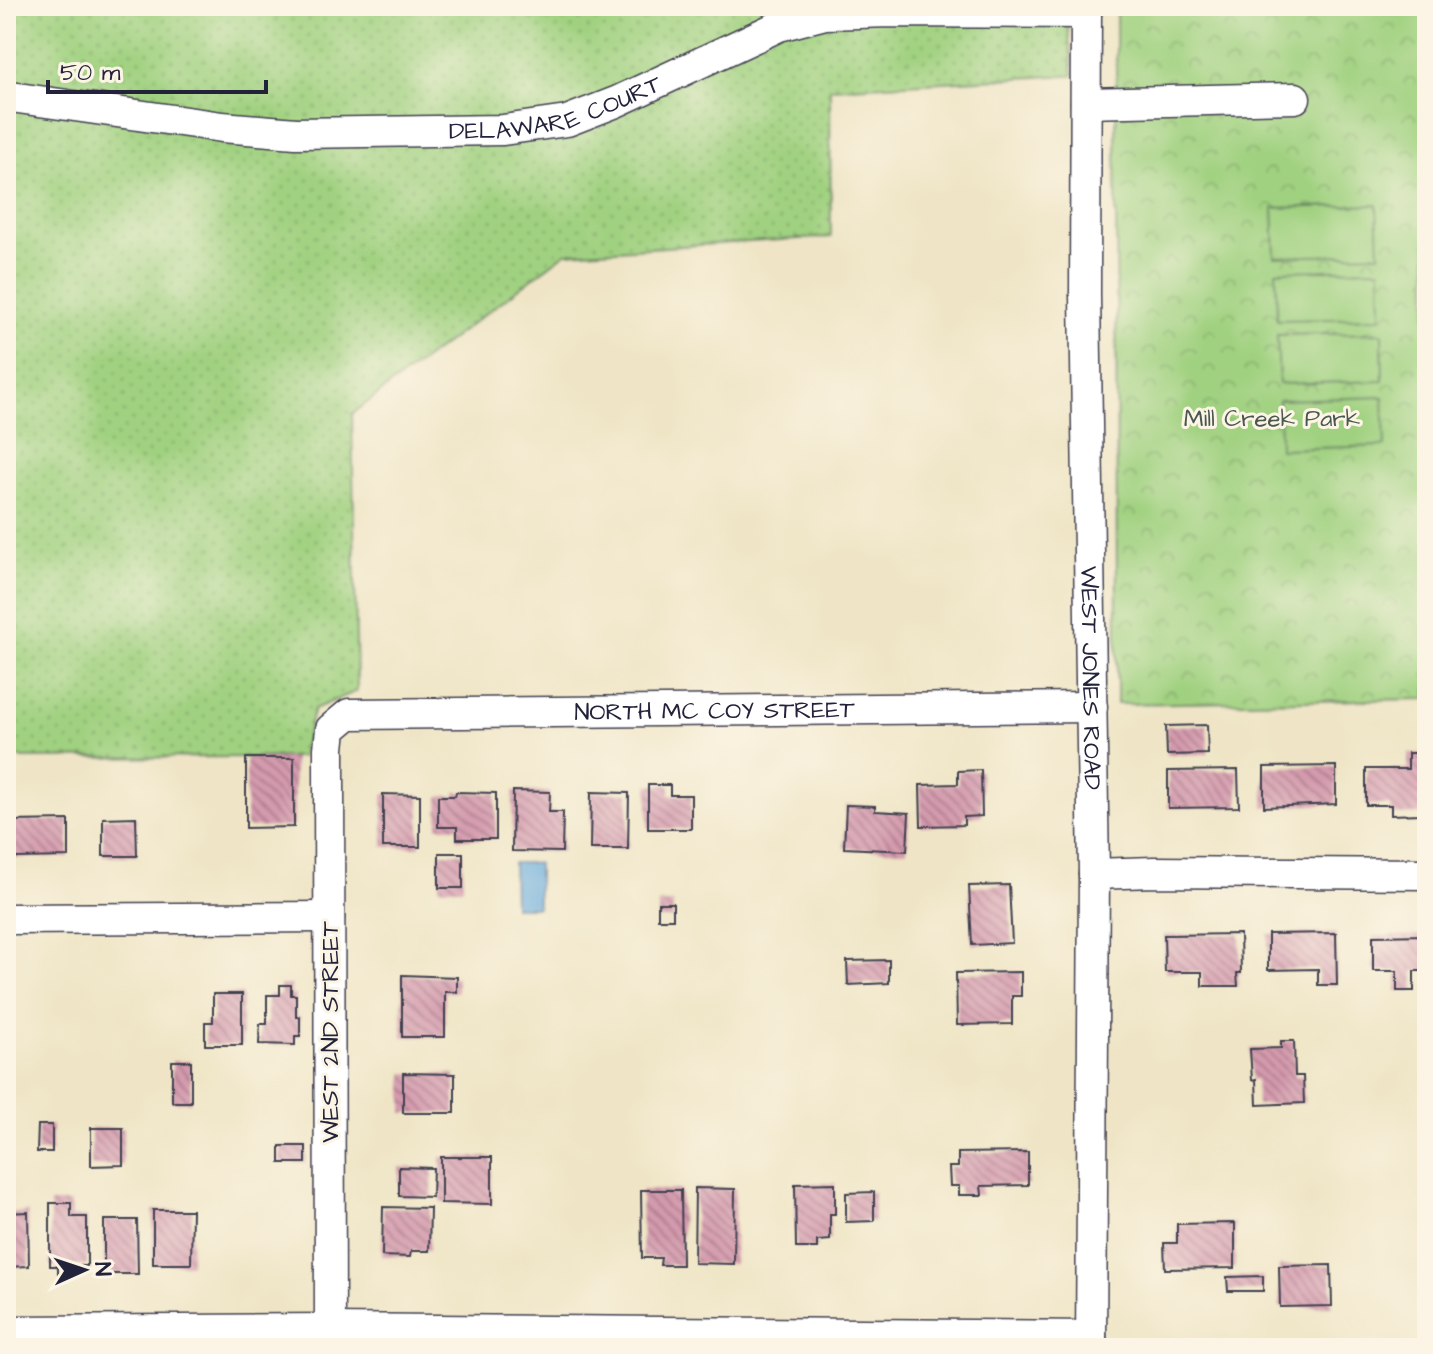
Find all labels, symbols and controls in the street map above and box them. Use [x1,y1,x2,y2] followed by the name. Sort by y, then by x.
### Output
[48,44,266,94] scale bar
[60,56,121,90] text: 50 m
[449,67,667,149] street label: DELAWARE COURT
[1184,402,1361,436] park label: Mill Creek Park
[1071,566,1109,790] street label: WEST JONES ROAD
[574,693,855,730] street label: NORTH MC COY STREET
[314,921,348,1143] street label: WEST 2ND STREET
[44,1230,124,1310] north arrow
[87,1261,118,1277] text: N

